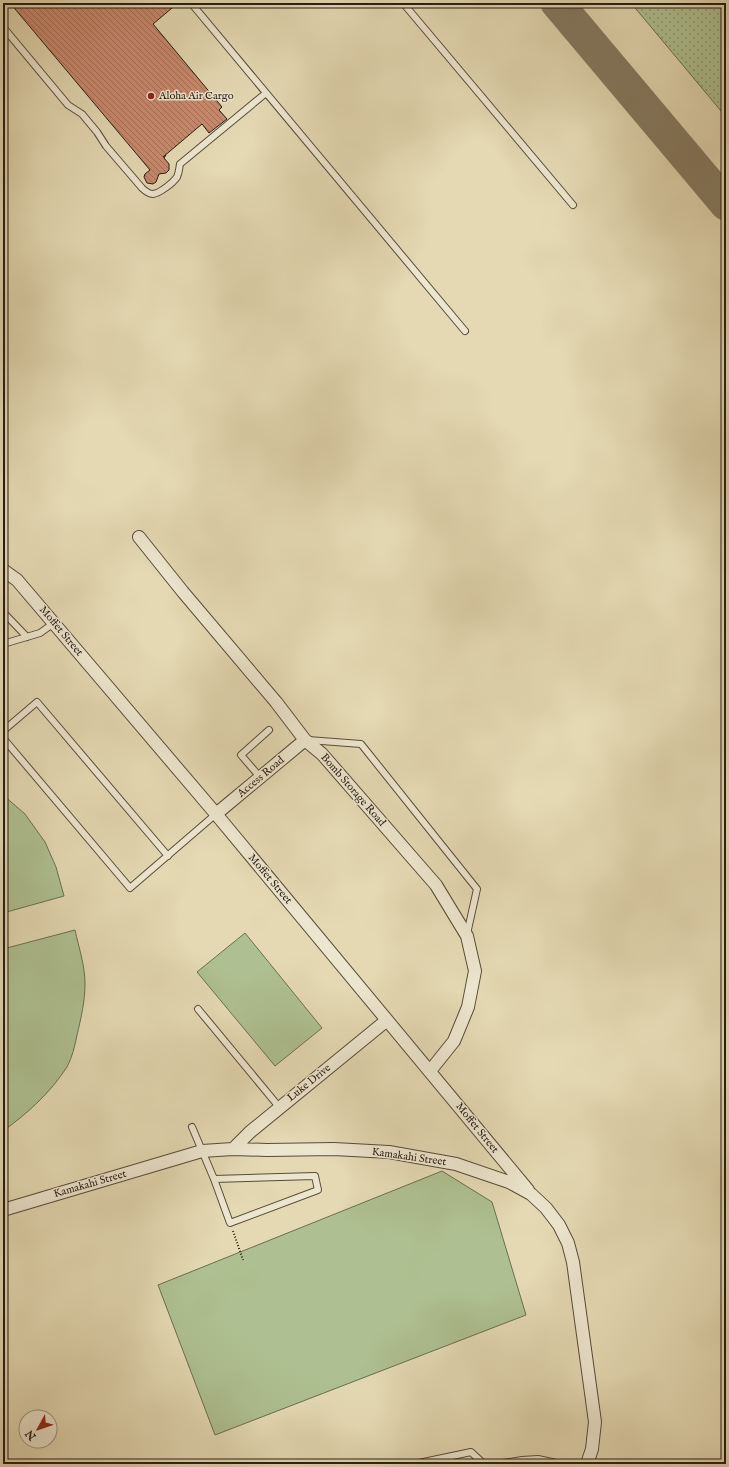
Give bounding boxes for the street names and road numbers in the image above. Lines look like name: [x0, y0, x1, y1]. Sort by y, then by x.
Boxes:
street label: Moffet Street: [36, 603, 86, 659]
street label: Bomb Storage Road: [317, 751, 389, 830]
street label: Access Road: [234, 753, 287, 801]
street label: Moffet Street: [245, 851, 295, 907]
street label: Luke Drive: [284, 1061, 334, 1105]
street label: Moffet Street: [452, 1100, 502, 1156]
street label: Kamakahi Street: [371, 1145, 447, 1169]
street label: Kamakahi Street: [52, 1167, 128, 1201]

